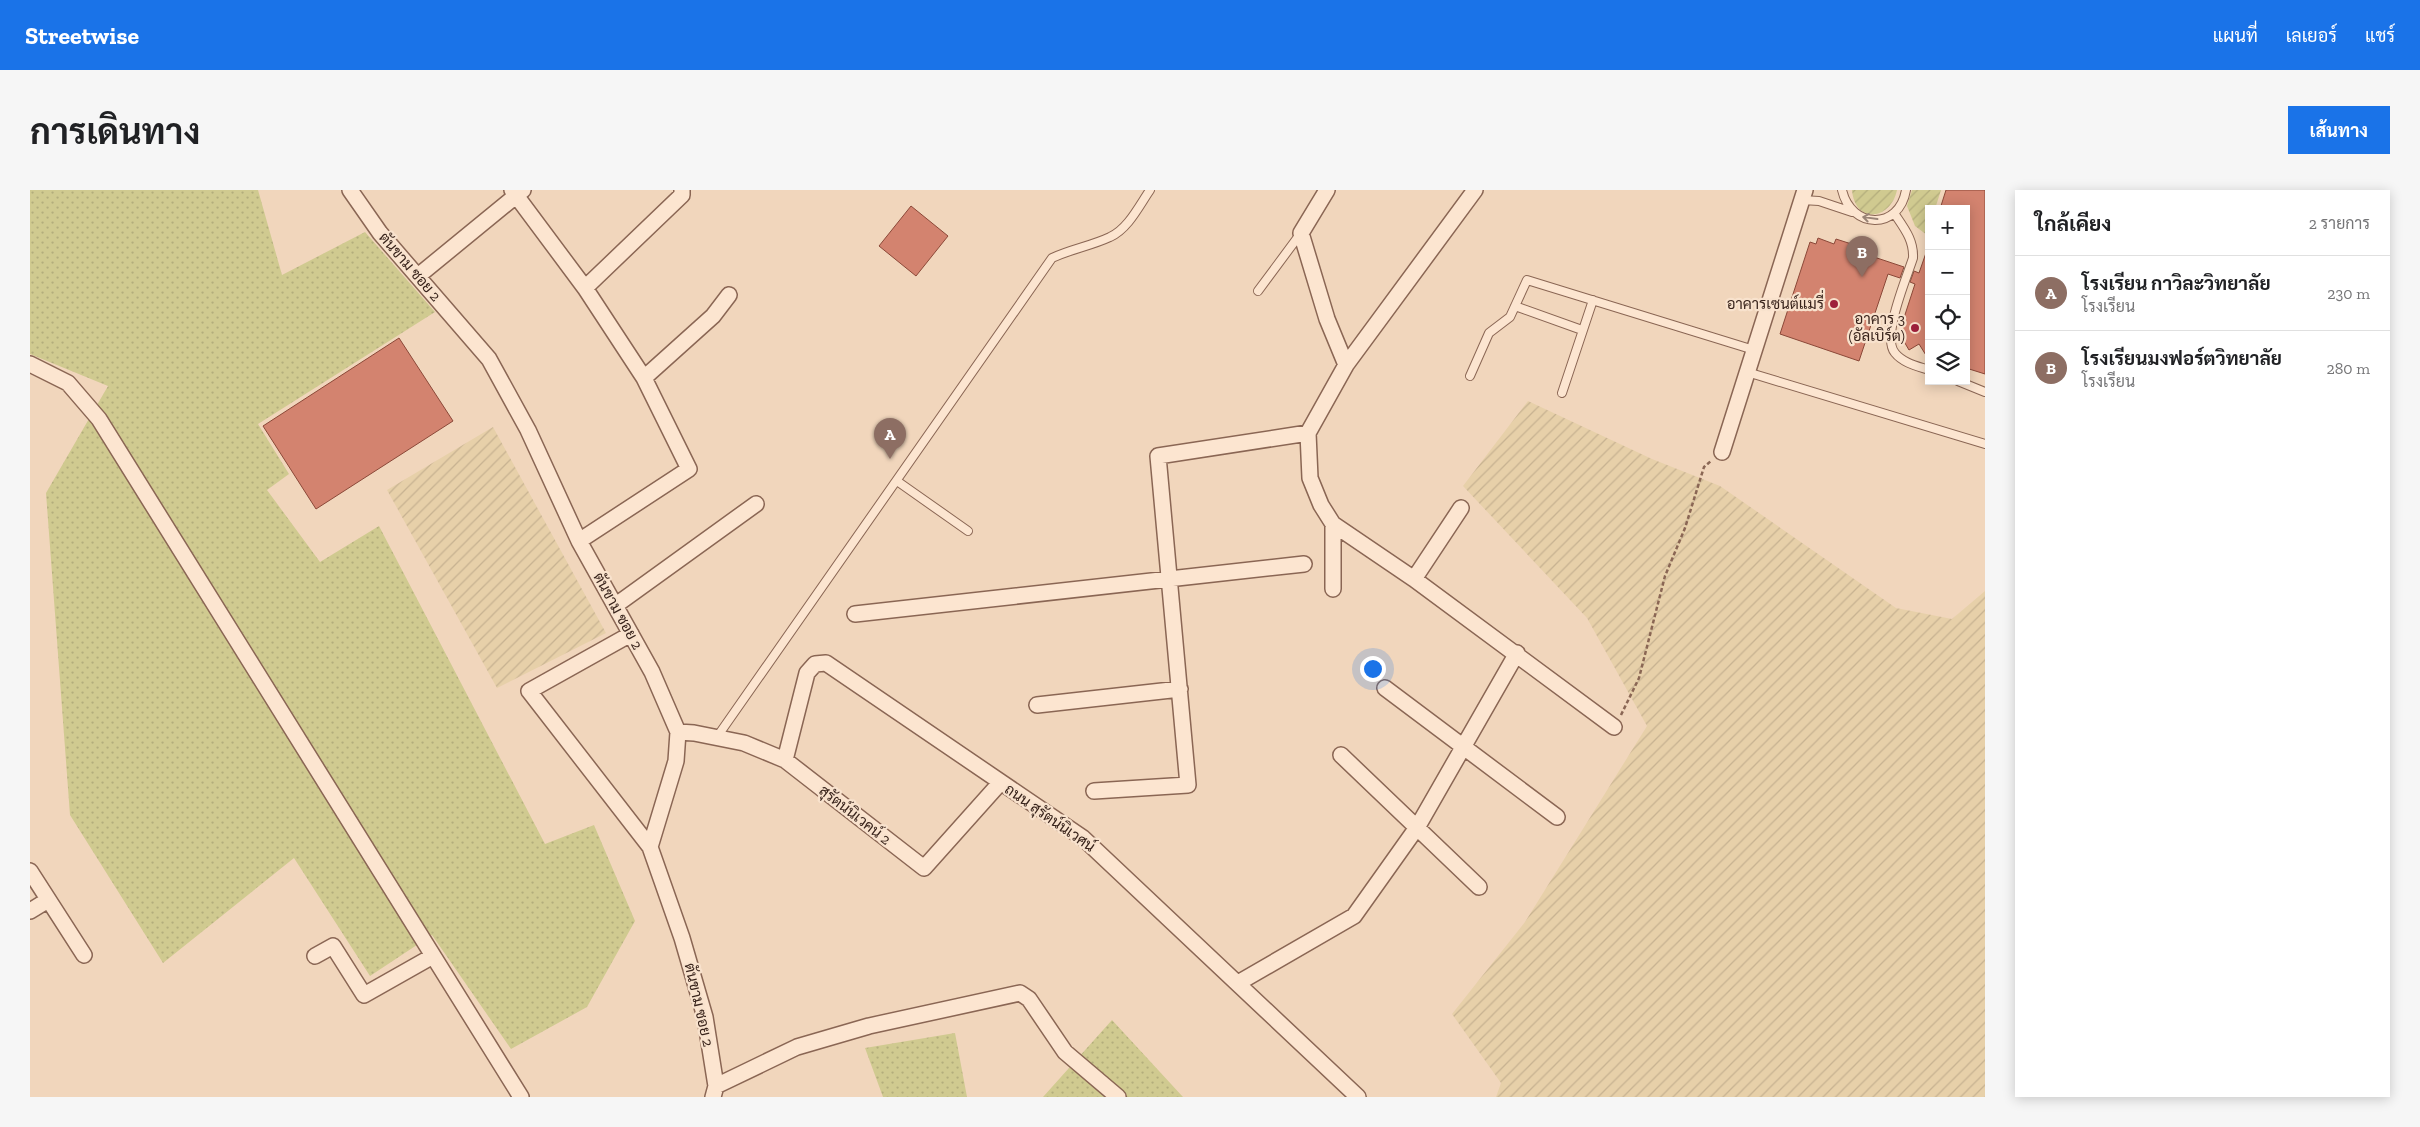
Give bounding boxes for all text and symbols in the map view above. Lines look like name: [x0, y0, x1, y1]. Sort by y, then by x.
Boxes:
text: Streetwise: [25, 21, 139, 50]
text: แผนที่: [2213, 25, 2258, 47]
text: เลเยอร์: [2286, 25, 2337, 47]
text: แชร์: [2365, 25, 2395, 47]
button: เส้นทาง: [2288, 106, 2390, 154]
text: การเดินทาง: [30, 111, 200, 153]
map controls: [1925, 205, 1970, 385]
button: +: [1925, 205, 1970, 250]
text: ใกล้เคียง: [2035, 211, 2111, 236]
one-way arrow: [1862, 213, 1878, 223]
text: 2 รายการ: [2309, 214, 2370, 233]
street label: ตันขาม ซอย 2: [375, 229, 445, 305]
pin: B: [1846, 236, 1878, 277]
button: −: [1925, 250, 1970, 295]
text: โรงเรียน กาวิละวิทยาลัย: [2082, 272, 2271, 295]
text: A: [2046, 284, 2057, 303]
text: 230 m: [2327, 284, 2370, 303]
place label: อาคารเซนต์แมรี่: [1727, 289, 1824, 313]
button: locate: [1925, 295, 1970, 340]
text: โรงเรียน: [2082, 297, 2135, 316]
marker: อาคารเซนต์แมรี่: [1828, 298, 1840, 310]
place label: อาคาร 3 (อัลเบิร์ต): [1849, 310, 1905, 345]
marker: อาคาร 3 (อัลเบิร์ต): [1909, 322, 1921, 334]
button: layers: [1925, 340, 1970, 385]
text: โรงเรียนมงฟอร์ตวิทยาลัย: [2082, 347, 2282, 370]
text: B: [2046, 359, 2056, 378]
text: 280 m: [2326, 359, 2370, 378]
text: โรงเรียน: [2082, 372, 2135, 391]
pin: A: [874, 418, 906, 459]
street label: ตันขาม ซอย 2: [589, 569, 647, 653]
your location: [1360, 656, 1386, 682]
street label: ถนน สุรัตน์นิเวศน์: [1000, 779, 1099, 858]
street label: สุรัตน์นิเวคน์ 2: [814, 781, 895, 850]
street label: ตันขาม ซอย 2: [681, 961, 717, 1049]

